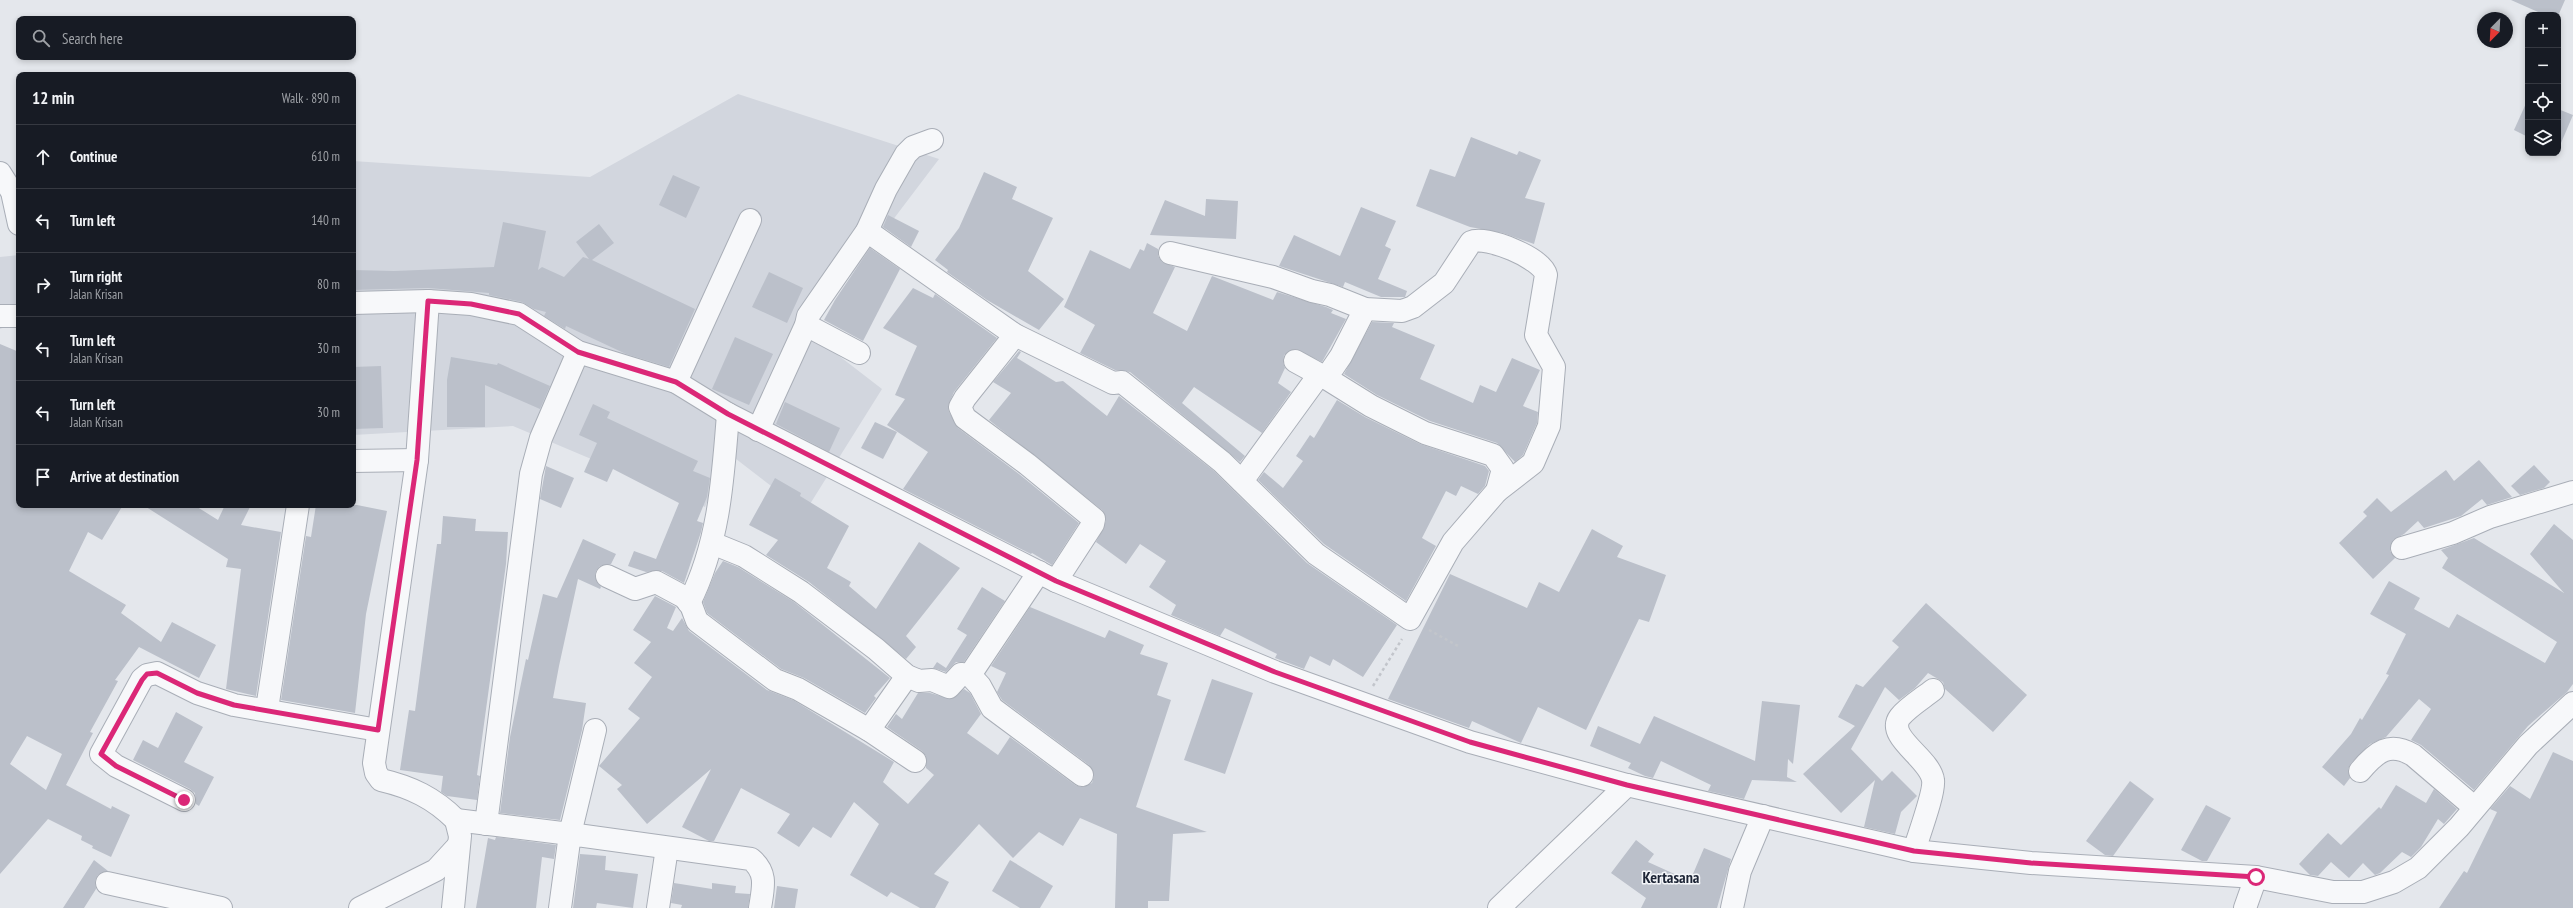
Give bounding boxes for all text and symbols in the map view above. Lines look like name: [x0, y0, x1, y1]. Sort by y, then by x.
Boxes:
north arrow: [2477, 12, 2513, 48]
map controls: [2525, 12, 2561, 156]
button: +: [2525, 12, 2561, 48]
search box: [16, 16, 356, 60]
icon: search: [30, 27, 52, 49]
text: Search here: [62, 29, 123, 48]
button: −: [2525, 48, 2561, 84]
button: locate: [2525, 84, 2561, 120]
text: 12 min: [32, 87, 74, 109]
text: Walk · 890 m: [282, 90, 340, 107]
button: layers: [2525, 120, 2561, 156]
icon: ahead: [32, 146, 54, 168]
text: Continue: [70, 147, 117, 166]
text: 610 m: [311, 148, 340, 165]
icon: left: [32, 210, 54, 232]
text: Turn left: [70, 211, 115, 230]
text: 140 m: [311, 212, 340, 229]
text: Turn right: [70, 267, 122, 286]
icon: right: [32, 274, 54, 296]
text: 80 m: [317, 276, 340, 293]
text: Jalan Krisan: [70, 286, 123, 303]
text: Turn left: [70, 331, 115, 350]
icon: left: [32, 338, 54, 360]
text: 30 m: [317, 340, 340, 357]
text: Jalan Krisan: [70, 350, 123, 367]
text: Turn left: [70, 395, 115, 414]
icon: left: [32, 402, 54, 424]
text: 30 m: [317, 404, 340, 421]
text: Jalan Krisan: [70, 414, 123, 431]
icon: arrive: [32, 466, 54, 488]
text: Arrive at destination: [70, 467, 179, 486]
route end: [175, 791, 193, 809]
district label: Kertasana: [1643, 867, 1700, 887]
route start: [2247, 868, 2265, 886]

